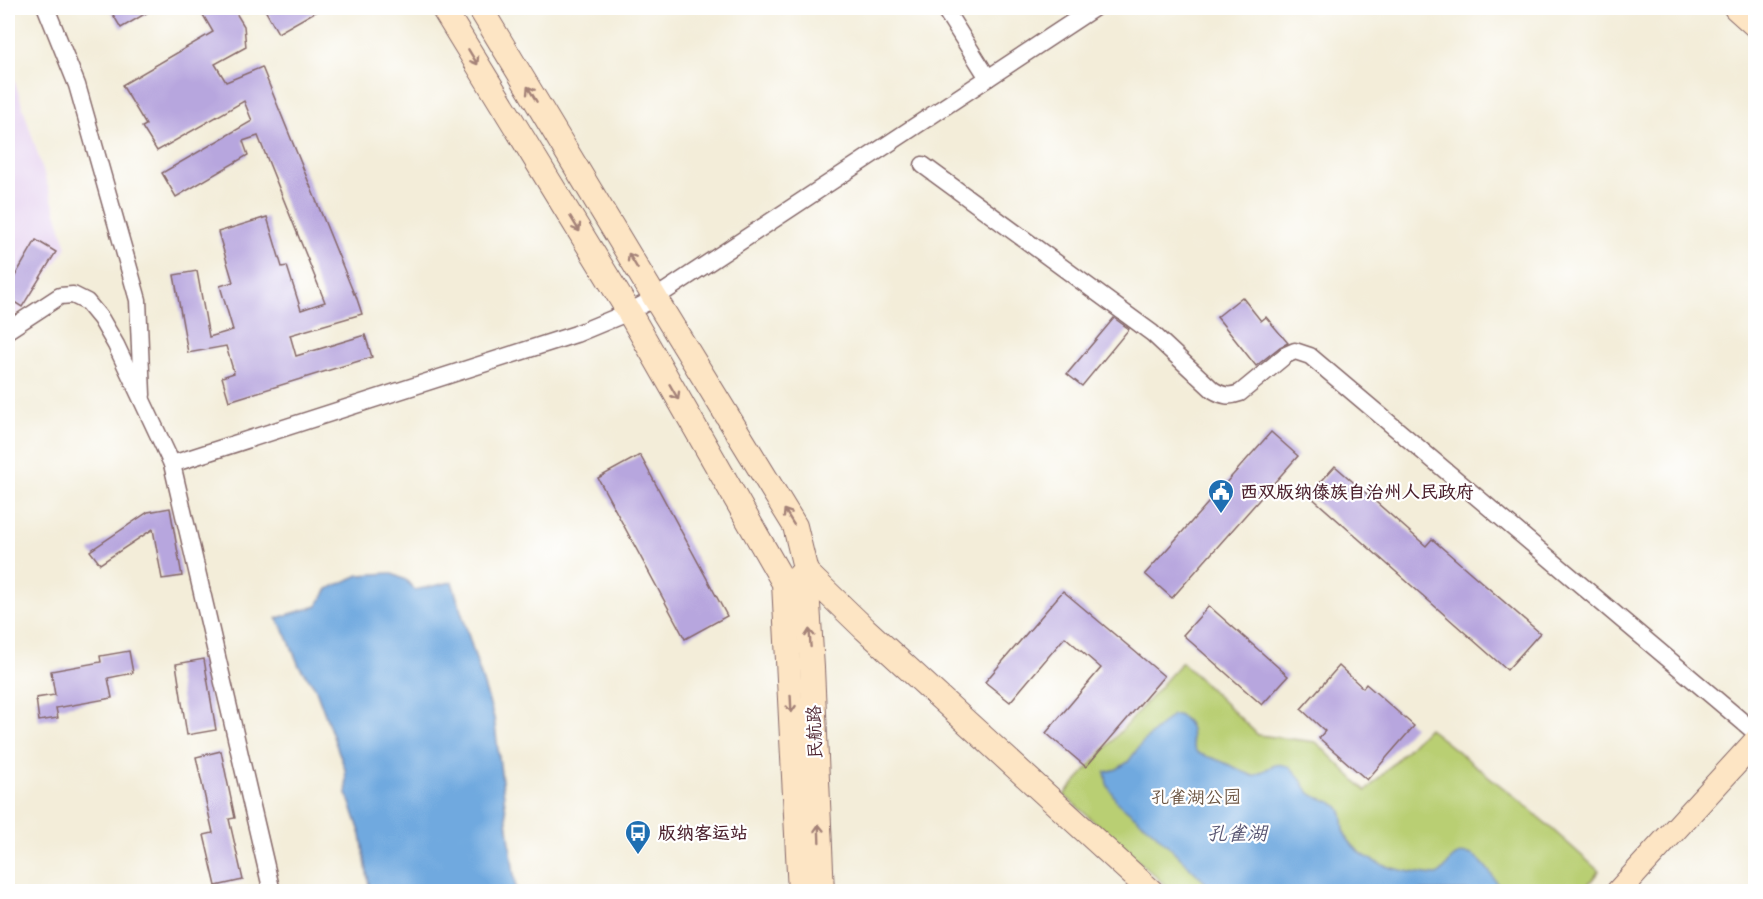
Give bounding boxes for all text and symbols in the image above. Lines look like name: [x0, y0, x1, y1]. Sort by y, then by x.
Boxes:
one-way arrow: [468, 48, 480, 65]
one-way arrow: [526, 86, 538, 103]
one-way arrow: [569, 215, 581, 232]
one-way arrow: [626, 253, 638, 270]
one-way arrow: [669, 382, 680, 400]
public building icon: 西双版纳傣族自治州人民政府: [1206, 477, 1236, 515]
place label: 西双版纳傣族自治州人民政府: [1240, 481, 1474, 504]
one-way arrow: [783, 509, 795, 526]
one-way arrow: [805, 629, 816, 649]
one-way arrow: [786, 694, 797, 714]
street label: 民航路: [803, 705, 827, 759]
park label: 孔雀湖公园: [1151, 786, 1241, 809]
bus stop icon: 版纳客运站: [623, 818, 653, 856]
water label: 孔雀湖: [1207, 821, 1269, 846]
place label: 版纳客运站: [658, 822, 748, 845]
one-way arrow: [814, 824, 825, 844]

